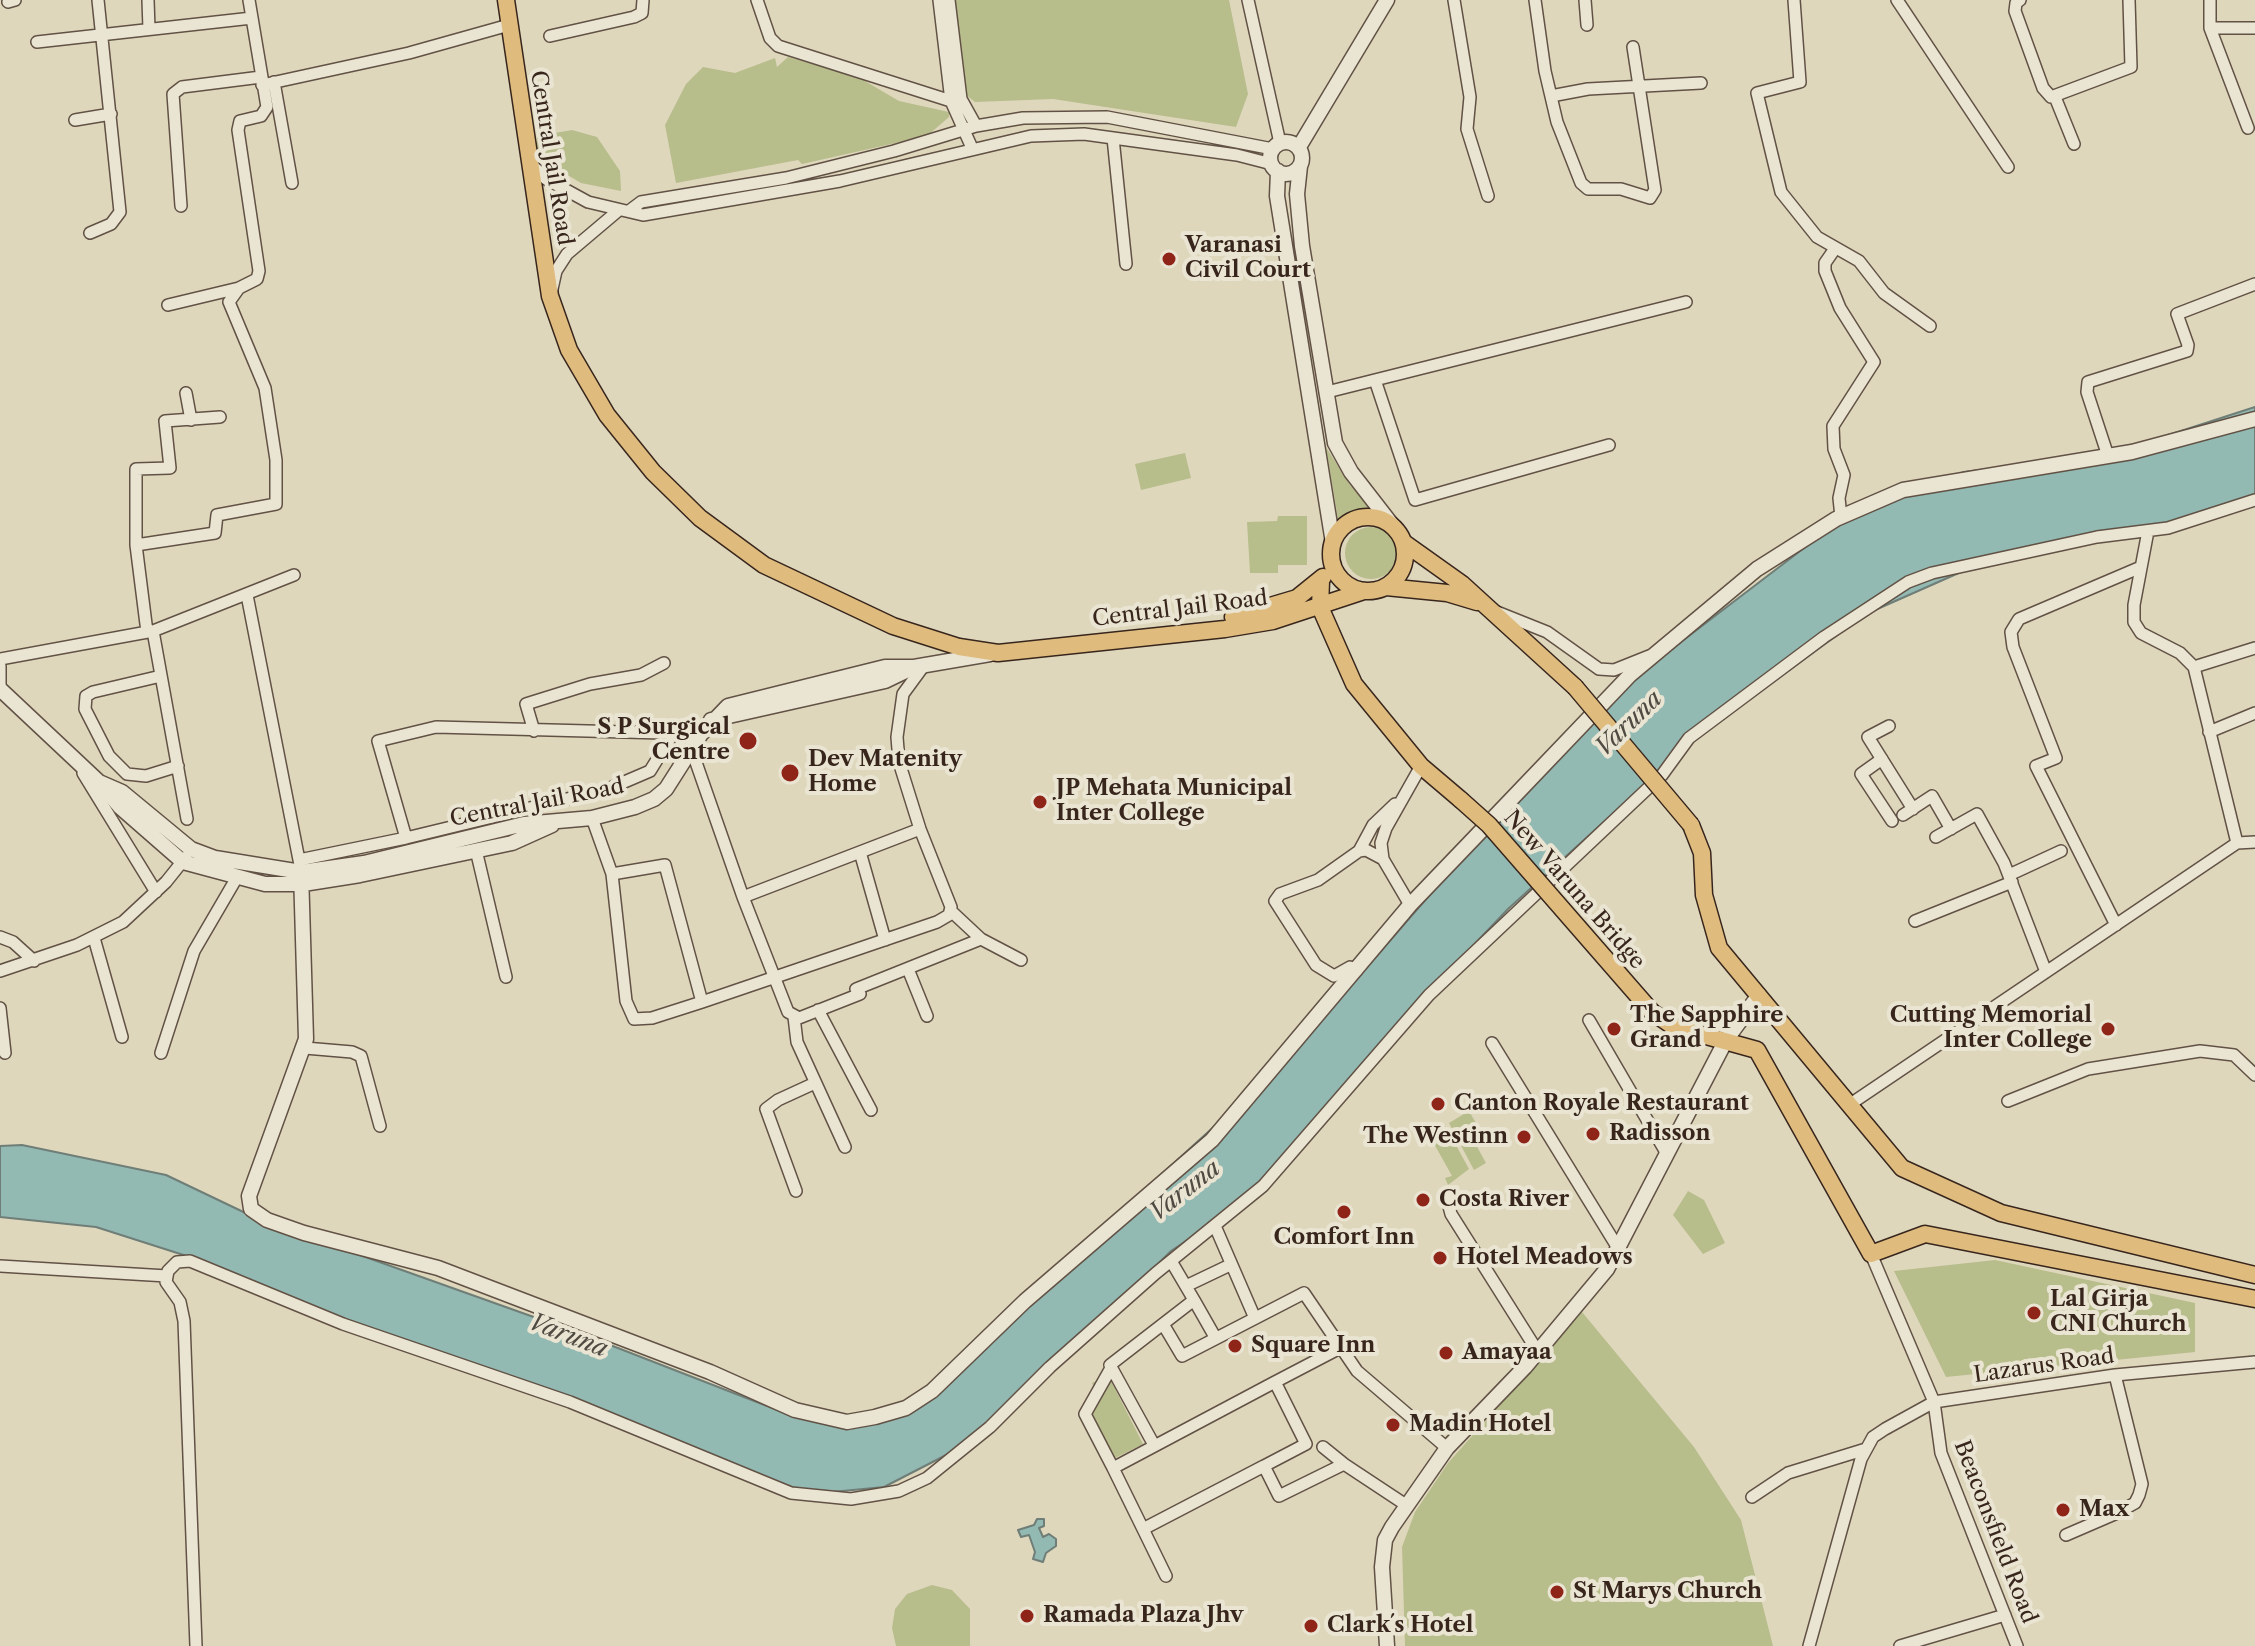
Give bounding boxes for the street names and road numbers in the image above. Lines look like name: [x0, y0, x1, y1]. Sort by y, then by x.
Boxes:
street label: Central Jail Road: [524, 69, 578, 247]
street label: Central Jail Road: [1091, 585, 1269, 633]
street label: Central Jail Road: [448, 773, 626, 833]
street label: New Varuna Bridge: [1498, 805, 1650, 975]
street label: Lazarus Road: [1972, 1343, 2116, 1389]
street label: Beaconsfield Road: [1948, 1437, 2042, 1627]

